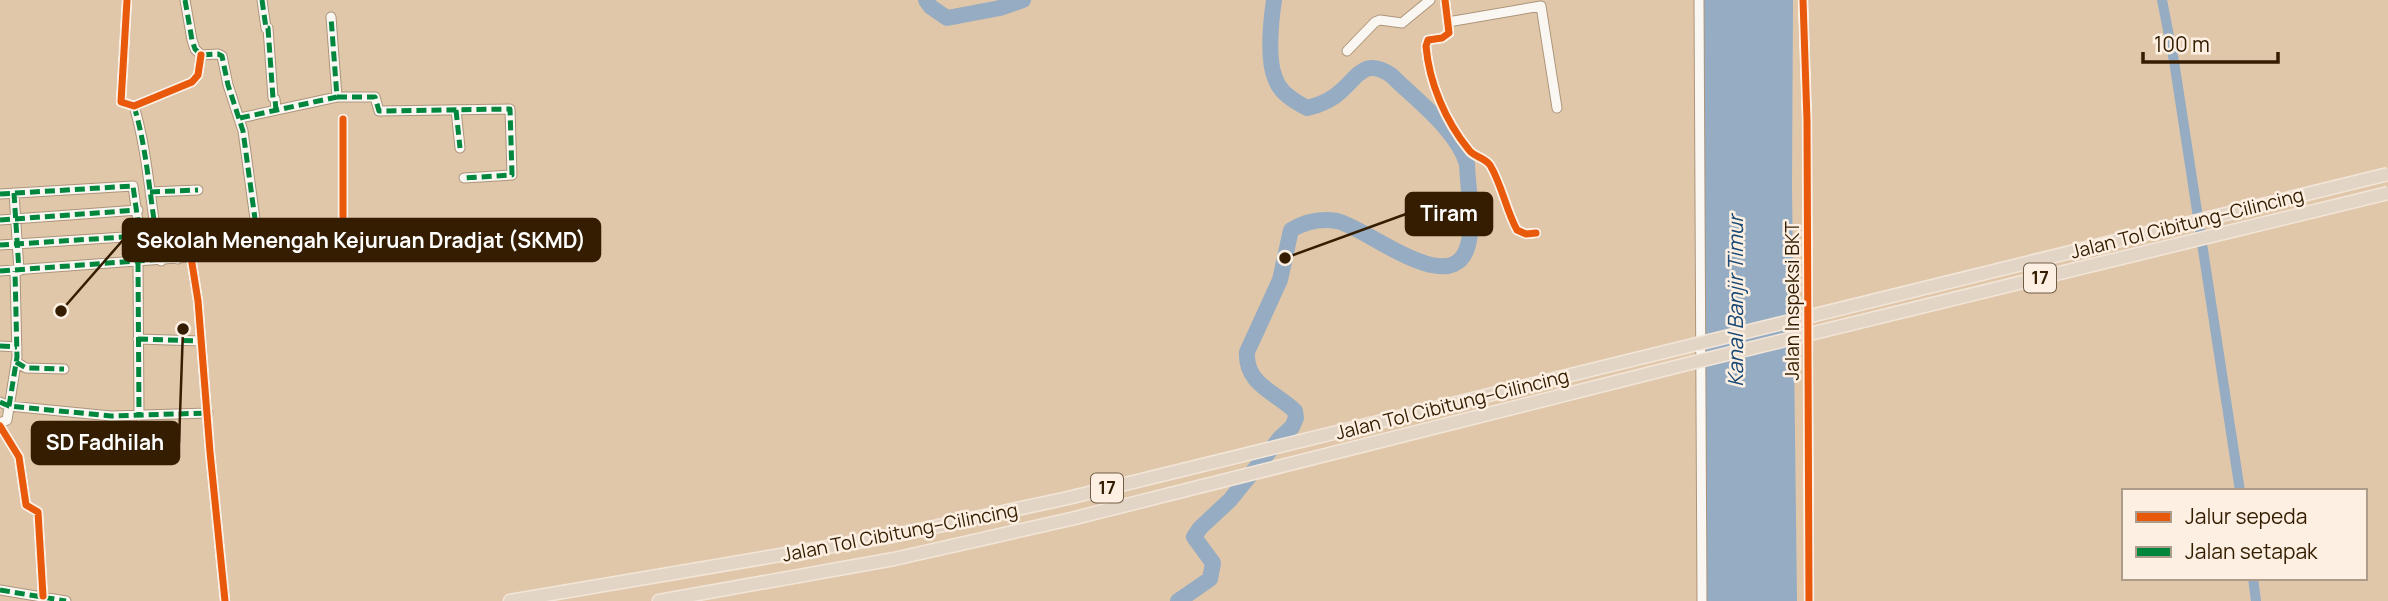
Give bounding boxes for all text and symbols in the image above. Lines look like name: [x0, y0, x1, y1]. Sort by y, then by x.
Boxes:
scale bar: [2143, 21, 2278, 65]
text: 100 m: [2154, 30, 2210, 58]
street label: Jalan Tol Cibitung–Cilincing: [2068, 181, 2306, 265]
callout: Tiram: [1406, 193, 1492, 235]
text: Tiram: [1420, 199, 1478, 227]
water label: Kanal Banjir Timur: [1721, 213, 1749, 387]
callout: Sekolah Menengah Kejuruan Dradjat (SKMD): [123, 219, 600, 261]
street label: Jalan Inspeksi BKT: [1779, 221, 1805, 381]
text: Sekolah Menengah Kejuruan Dradjat (SKMD): [136, 226, 586, 254]
road number: 17: [2024, 264, 2056, 292]
street label: Jalan Tol Cibitung–Cilincing: [1333, 362, 1571, 446]
callout: SD Fadhilah: [32, 422, 179, 464]
text: SD Fadhilah: [46, 428, 164, 456]
road number: 17: [1091, 474, 1123, 502]
legend: [2122, 489, 2367, 580]
street label: Jalan Tol Cibitung–Cilincing: [780, 496, 1020, 568]
text: Jalur sepeda: [2185, 502, 2307, 530]
text: Jalan setapak: [2185, 537, 2318, 565]

